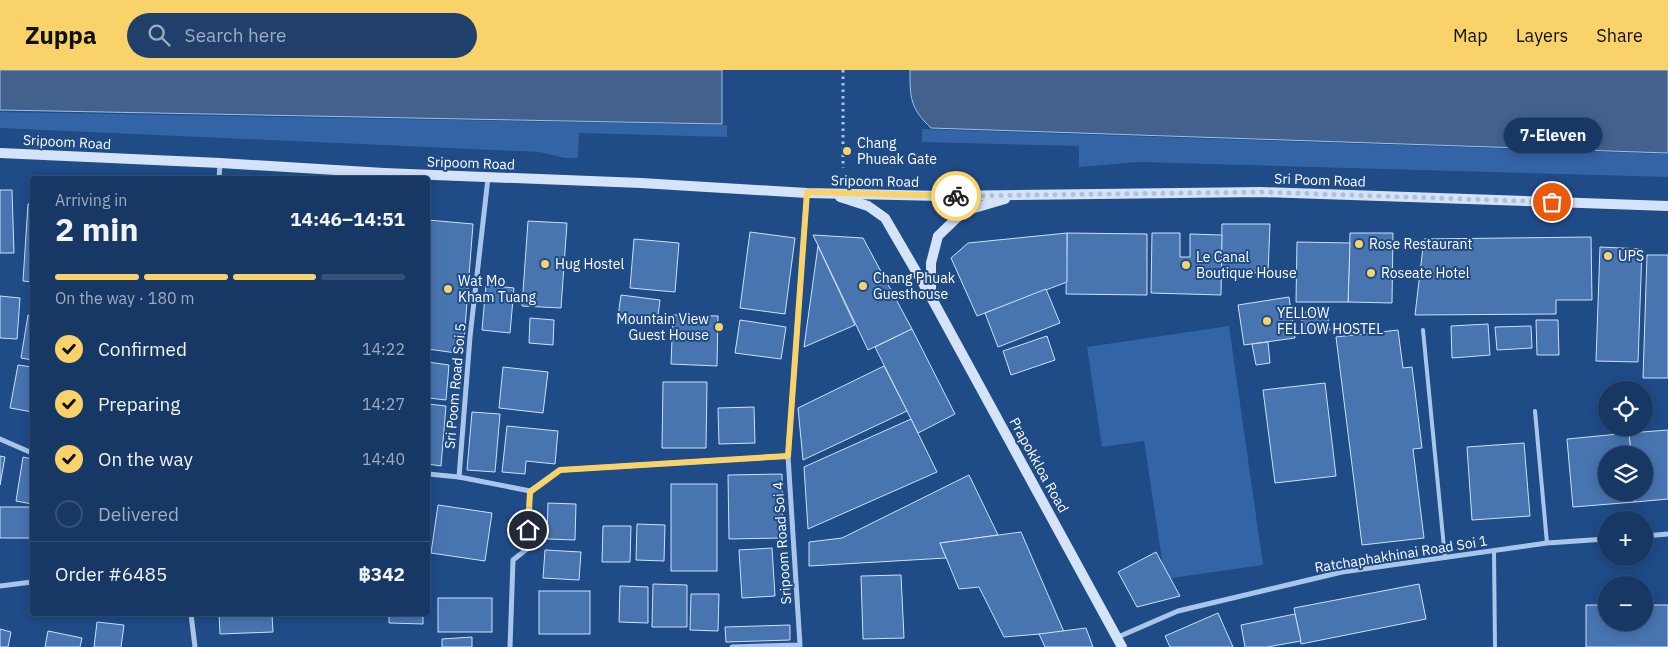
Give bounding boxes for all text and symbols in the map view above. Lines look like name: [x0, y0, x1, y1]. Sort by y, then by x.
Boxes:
search box: [127, 13, 477, 58]
text: Zuppa: [25, 19, 97, 51]
icon: search: [145, 21, 173, 49]
text: Search here: [185, 23, 286, 47]
text: Map: [1453, 24, 1488, 47]
text: Layers: [1516, 24, 1568, 47]
text: Share: [1596, 24, 1643, 47]
callout: 7-Eleven: [1503, 117, 1601, 152]
text: 7-Eleven: [1520, 125, 1586, 145]
street label: Sripoom Road: [22, 131, 112, 153]
place label: Chang Phueak Gate: [857, 134, 937, 168]
marker: Chang Phueak Gate: [841, 145, 853, 157]
street label: Sripoom Road: [427, 152, 515, 174]
street label: Sri Poom Road: [1274, 169, 1366, 191]
street label: Sripoom Road: [831, 171, 919, 191]
courier: [931, 171, 981, 221]
pin: [1531, 181, 1573, 223]
icon: bike: [942, 182, 970, 210]
icon: bag: [1538, 188, 1566, 216]
text: Arriving in: [55, 190, 127, 210]
text: 14:46–14:51: [290, 207, 405, 231]
text: 2 min: [55, 208, 139, 250]
place label: Rose Restaurant: [1369, 235, 1472, 253]
marker: Rose Restaurant: [1353, 238, 1365, 250]
place label: UPS: [1618, 247, 1644, 265]
place label: Le Canal Boutique House: [1196, 248, 1297, 282]
marker: UPS: [1602, 250, 1614, 262]
place label: Hug Hostel: [555, 255, 625, 273]
marker: Hug Hostel: [539, 258, 551, 270]
marker: Le Canal Boutique House: [1180, 259, 1192, 271]
place label: Roseate Hotel: [1381, 264, 1470, 282]
marker: Roseate Hotel: [1365, 267, 1377, 279]
place label: Chang Phuak Guesthouse: [873, 269, 956, 303]
place label: Wat Mo Kham Tuang: [458, 272, 537, 306]
marker: Chang Phuak Guesthouse: [857, 280, 869, 292]
marker: Wat Mo Kham Tuang: [442, 283, 454, 295]
text: On the way · 180 m: [55, 288, 194, 308]
place label: YELLOW FELLOW HOSTEL: [1277, 304, 1383, 338]
place label: Mountain View Guest House: [616, 310, 709, 344]
marker: YELLOW FELLOW HOSTEL: [1261, 315, 1273, 327]
marker: Mountain View Guest House: [713, 321, 725, 333]
street label: Sri Poom Road Soi 5: [441, 322, 469, 450]
icon: check: [55, 335, 83, 363]
text: Confirmed: [98, 337, 187, 361]
text: 14:22: [362, 339, 405, 359]
map controls: [1598, 381, 1653, 631]
button: locate: [1598, 381, 1653, 436]
icon: check: [55, 390, 83, 418]
text: Preparing: [98, 392, 180, 416]
text: 14:27: [362, 394, 405, 414]
street label: Prapokkloa Road: [1005, 414, 1073, 516]
icon: check: [55, 445, 83, 473]
button: layers: [1598, 446, 1653, 501]
text: On the way: [98, 447, 193, 471]
text: 14:40: [362, 449, 405, 469]
street label: Sripoom Road Soi 4: [769, 481, 795, 605]
text: Delivered: [98, 502, 179, 526]
pin: [507, 509, 549, 551]
button: +: [1598, 511, 1653, 566]
icon: home: [514, 516, 542, 544]
street label: Ratchaphakhinai Road Soi 1: [1313, 531, 1489, 577]
text: Order #6485: [55, 562, 167, 586]
text: ฿342: [358, 562, 405, 586]
button: −: [1598, 576, 1653, 631]

